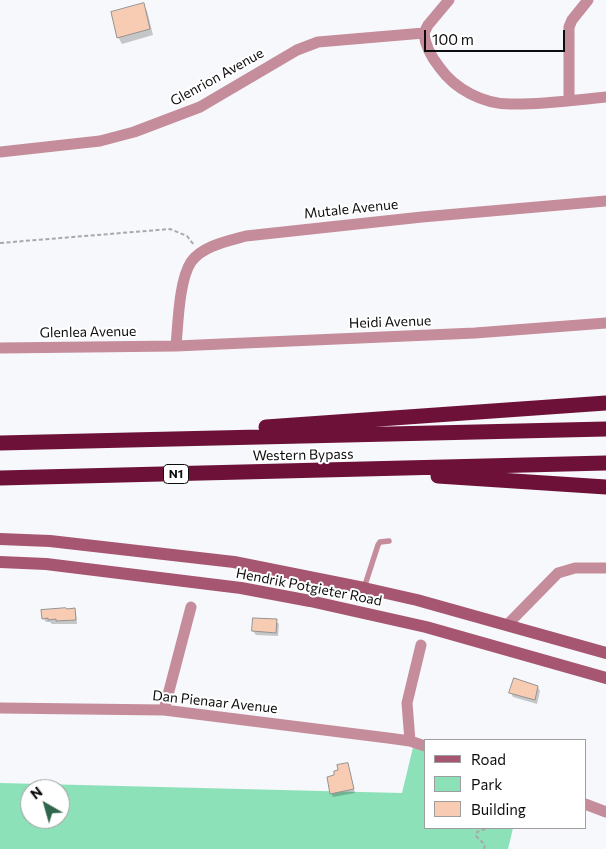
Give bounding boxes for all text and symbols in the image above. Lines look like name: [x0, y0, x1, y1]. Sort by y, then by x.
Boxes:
scale bar: [426, 20, 567, 52]
text: 100 m: [432, 30, 474, 48]
street label: Glenrion Avenue: [167, 44, 267, 110]
street label: Mutale Avenue: [303, 196, 399, 222]
street label: Heidi Avenue: [348, 312, 432, 332]
street label: Glenlea Avenue: [39, 323, 137, 341]
street label: Western Bypass: [252, 446, 354, 464]
road number: N1: [164, 464, 188, 484]
street label: Hendrik Potgieter Road: [235, 565, 383, 609]
street label: Dan Pienaar Avenue: [152, 687, 278, 717]
legend: [424, 739, 586, 829]
text: Road: [471, 750, 506, 768]
text: Park: [471, 775, 502, 793]
north arrow: [20, 779, 70, 829]
text: N: [27, 783, 45, 803]
text: Building: [471, 800, 526, 818]

